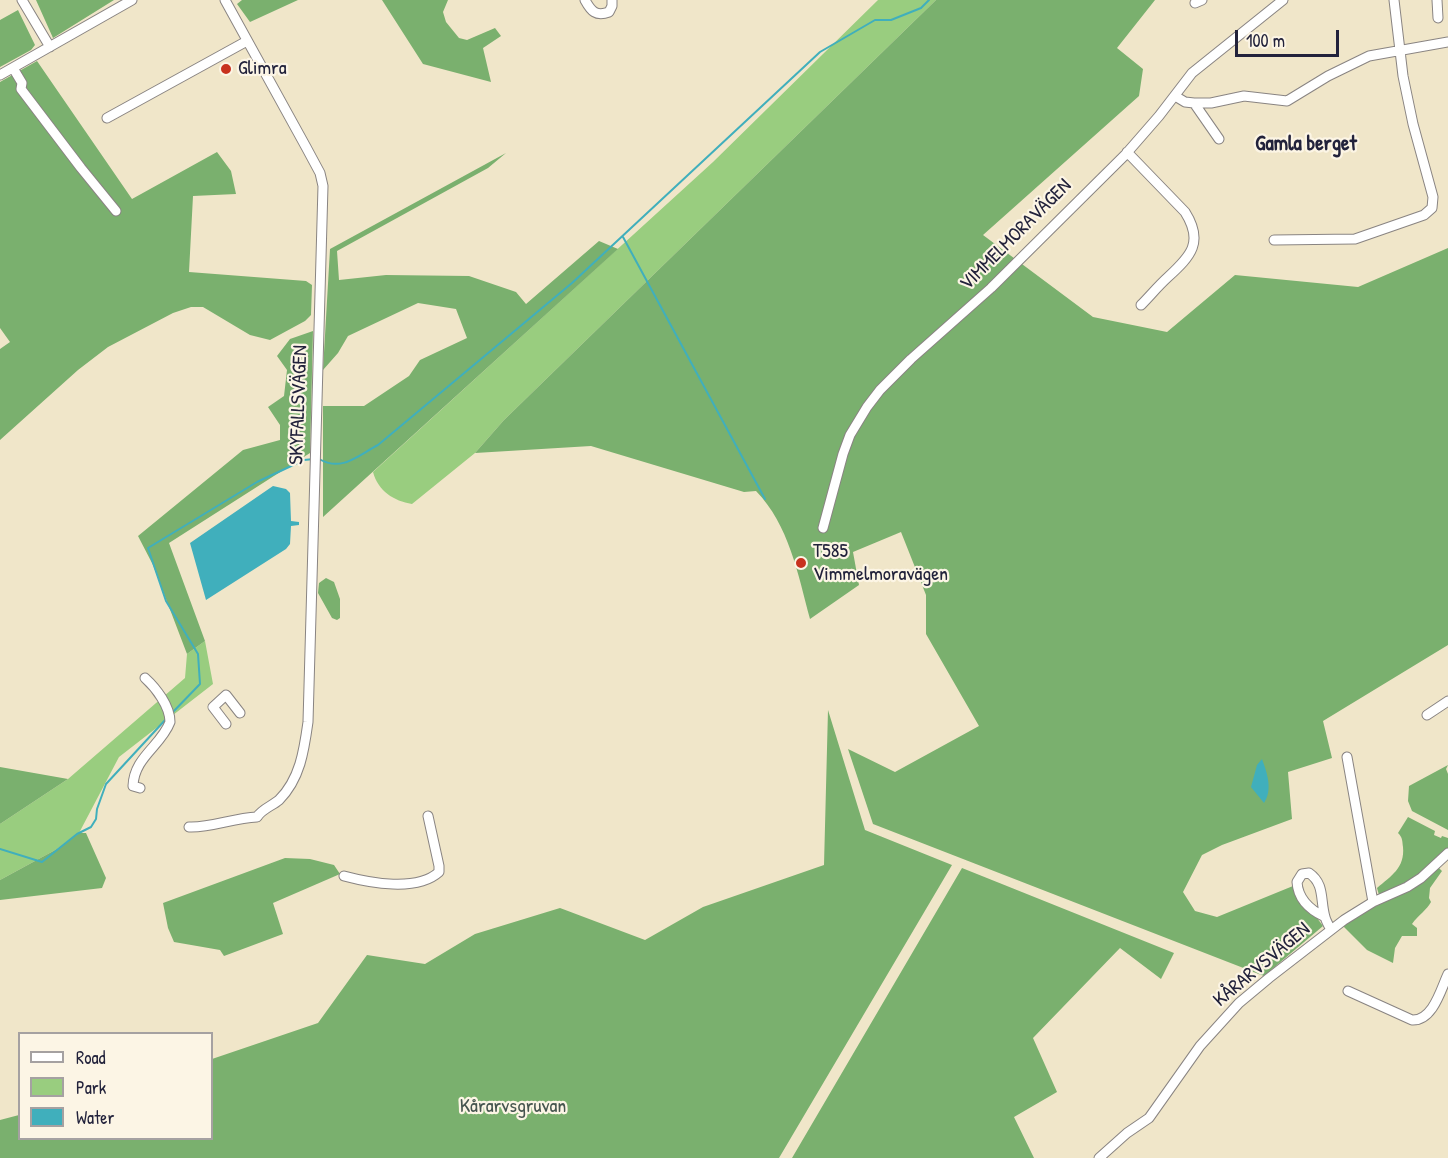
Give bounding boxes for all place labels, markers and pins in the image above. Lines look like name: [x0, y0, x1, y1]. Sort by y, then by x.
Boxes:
place label: Glimra: [238, 57, 287, 81]
marker: Glimra: [219, 62, 233, 76]
place label: T585 Vimmelmoravägen: [813, 540, 948, 587]
marker: T585 Vimmelmoravägen: [794, 556, 808, 570]

